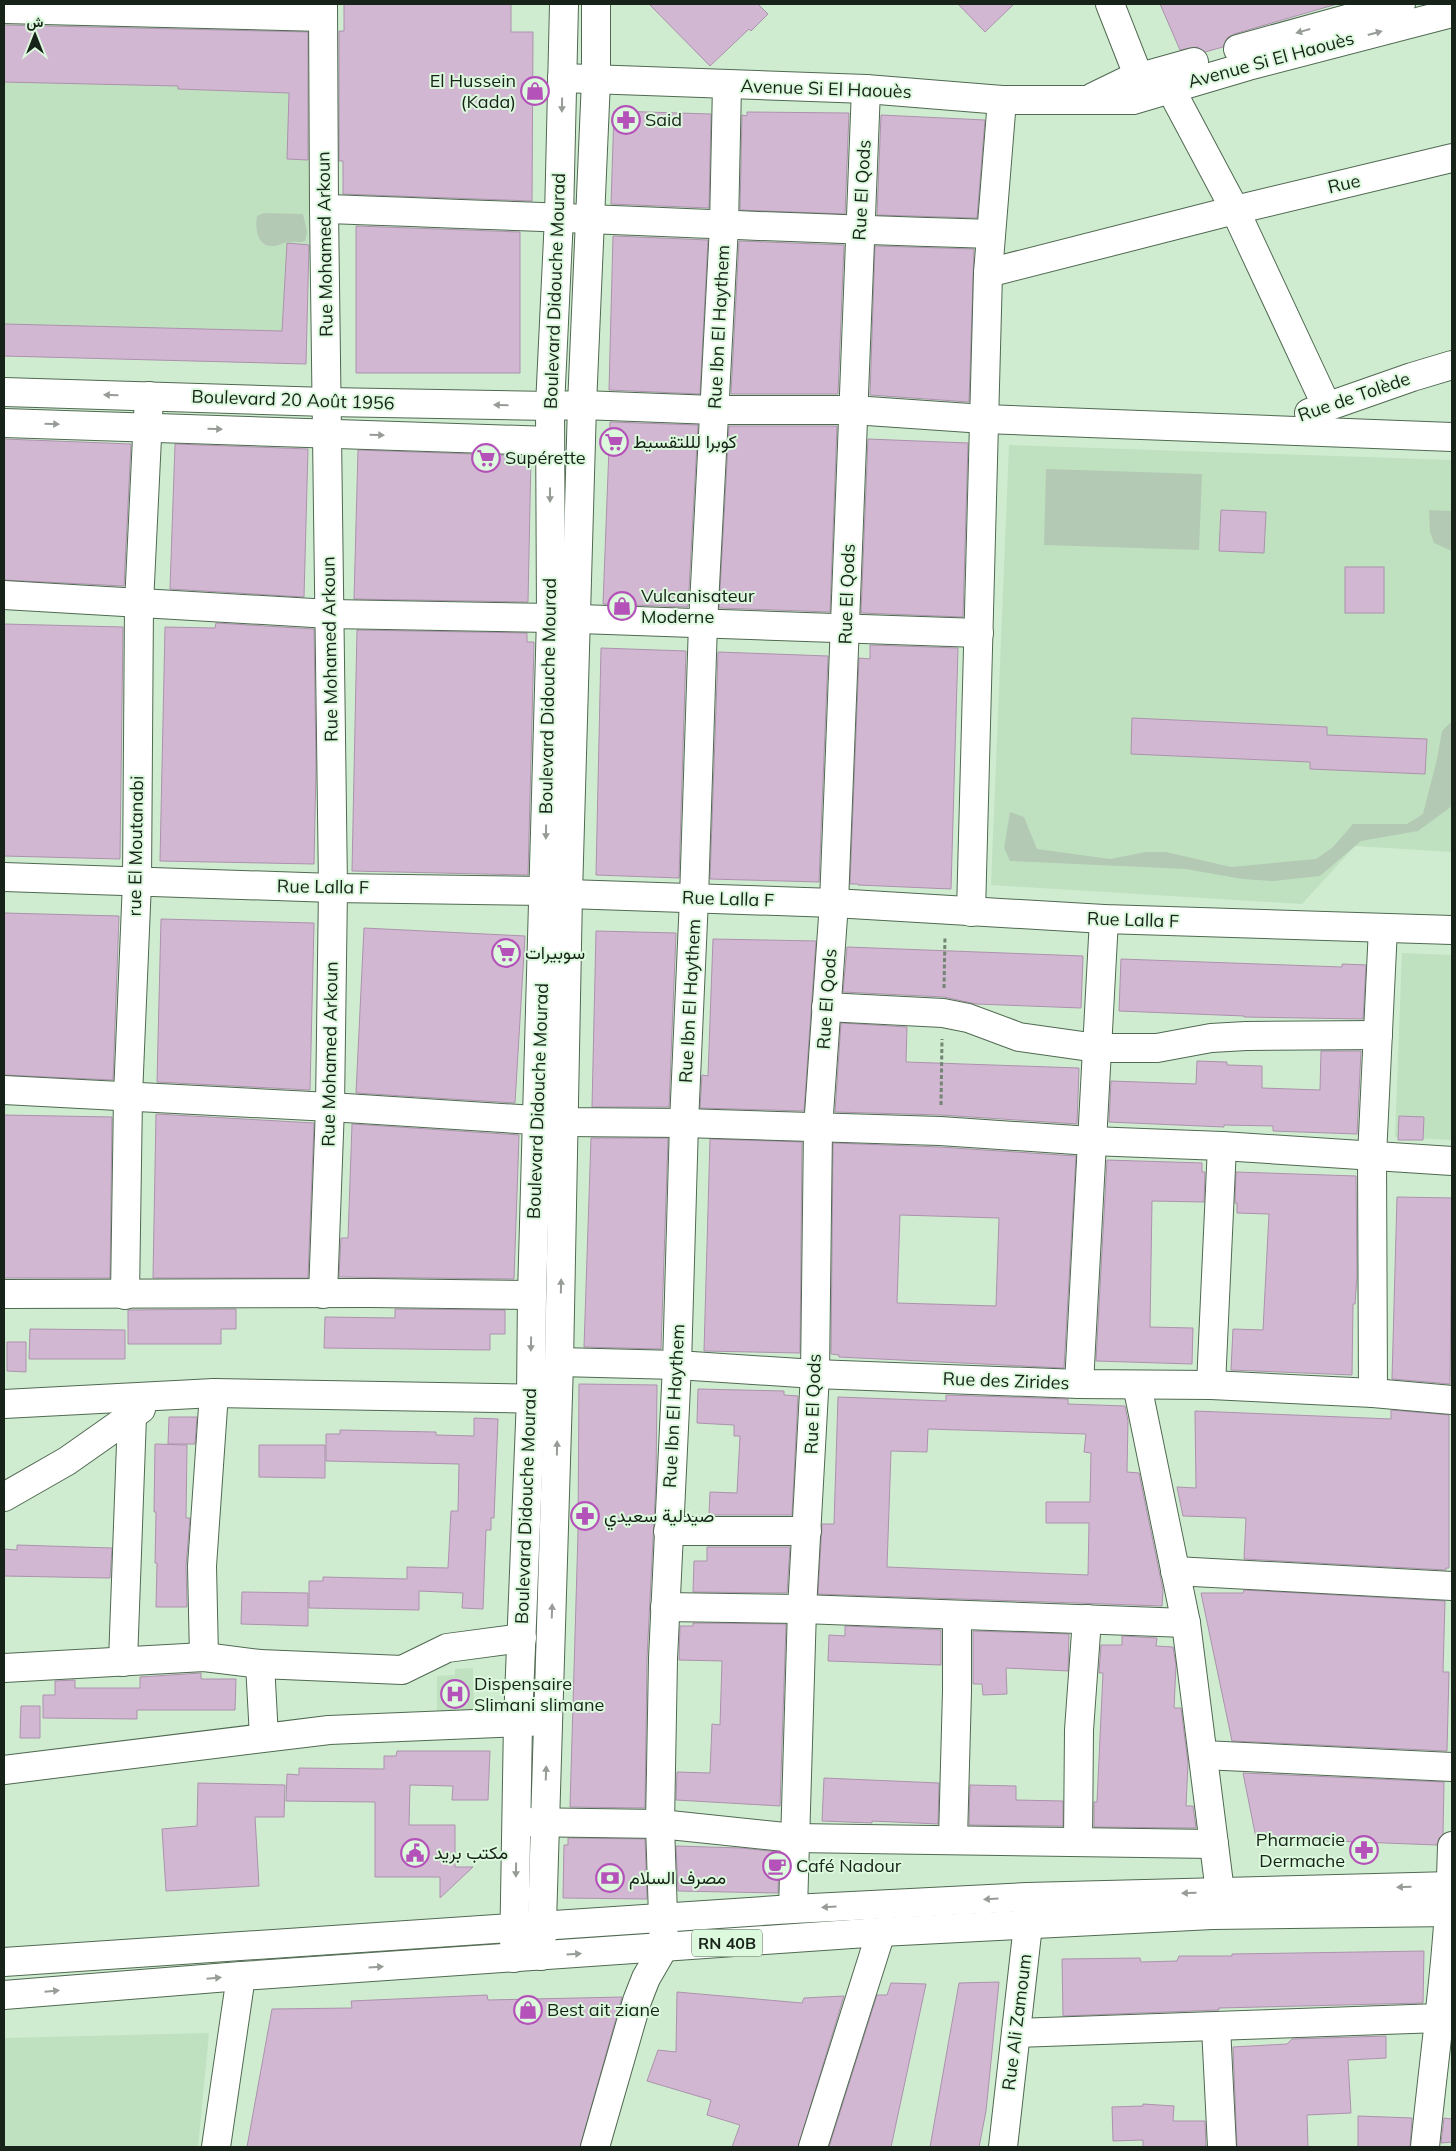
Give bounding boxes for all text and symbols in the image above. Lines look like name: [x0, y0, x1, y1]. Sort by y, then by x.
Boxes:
north arrow: [10, 10, 60, 60]
text: ش: [27, 13, 44, 31]
street label: Avenue Si El Haouès: [1185, 26, 1357, 93]
one-way arrow: [1296, 27, 1311, 35]
one-way arrow: [1367, 29, 1382, 37]
place label: El Hussein (Kada): [430, 69, 516, 113]
street label: Avenue Si El Haouès: [740, 74, 912, 103]
shop icon: El Hussein (Kada): [520, 76, 550, 106]
one-way arrow: [557, 97, 565, 113]
pharmacy icon: Said: [611, 105, 641, 135]
place label: Said: [645, 108, 682, 131]
street label: Rue El Qods: [847, 139, 876, 241]
street label: Rue Mohamed Arkoun: [311, 151, 338, 337]
street label: Rue: [1325, 169, 1362, 198]
street label: Boulevard Didouche Mourad: [539, 173, 570, 409]
street label: Rue Ibn El Haythem: [703, 244, 734, 410]
street label: Rue de Tolède: [1295, 367, 1413, 426]
street label: Boulevard 20 Août 1956: [191, 384, 395, 415]
one-way arrow: [103, 391, 119, 399]
one-way arrow: [493, 401, 509, 409]
one-way arrow: [45, 421, 61, 429]
one-way arrow: [207, 425, 223, 433]
supermarket icon: كوبرا لللتقسيط: [599, 427, 629, 457]
place label: كوبرا لللتقسيط: [633, 430, 737, 453]
one-way arrow: [370, 431, 386, 439]
supermarket icon: Supérette: [471, 443, 501, 473]
place label: Supérette: [505, 446, 585, 469]
one-way arrow: [546, 487, 554, 503]
street label: Rue El Qods: [833, 543, 860, 645]
street label: Rue Mohamed Arkoun: [316, 556, 343, 742]
street label: Boulevard Didouche Mourad: [534, 578, 561, 814]
place label: Vulcanisateur Moderne: [641, 584, 755, 628]
shop icon: Vulcanisateur Moderne: [607, 591, 637, 621]
street label: rue El Moutanabi: [123, 775, 148, 916]
one-way arrow: [541, 824, 549, 840]
street label: Rue Lalla F: [277, 874, 369, 899]
street label: Rue Lalla F: [682, 885, 774, 912]
street label: Rue Lalla F: [1087, 906, 1179, 933]
street label: Rue Ibn El Haythem: [674, 918, 705, 1084]
supermarket icon: سوبيرات: [491, 938, 521, 968]
place label: سوبيرات: [525, 941, 585, 964]
street label: Rue El Qods: [812, 948, 841, 1050]
street label: Rue Mohamed Arkoun: [316, 961, 343, 1147]
street label: Boulevard Didouche Mourad: [522, 983, 553, 1219]
one-way arrow: [557, 1277, 565, 1293]
street label: Rue Ibn El Haythem: [658, 1323, 689, 1489]
one-way arrow: [527, 1337, 535, 1353]
street label: Rue El Qods: [799, 1353, 826, 1455]
street label: Rue des Zirides: [942, 1367, 1070, 1394]
street label: Boulevard Didouche Mourad: [510, 1388, 541, 1624]
one-way arrow: [553, 1440, 561, 1456]
pharmacy icon: صيدلية سعيدي: [570, 1501, 600, 1531]
place label: صيدلية سعيدي: [604, 1504, 714, 1531]
one-way arrow: [548, 1602, 556, 1618]
place label: Dispensaire Slimani slimane: [474, 1672, 604, 1716]
hospital icon: Dispensaire Slimani slimane: [440, 1679, 470, 1709]
one-way arrow: [542, 1765, 550, 1781]
place label: Pharmacie Dermache: [1256, 1828, 1345, 1872]
pharmacy icon: Pharmacie Dermache: [1349, 1835, 1379, 1865]
public building icon: مكتب بريد: [400, 1838, 430, 1868]
place label: مكتب بريد: [434, 1841, 508, 1864]
cafe icon: Café Nadour: [762, 1851, 792, 1881]
place label: Café Nadour: [796, 1854, 902, 1877]
one-way arrow: [512, 1863, 520, 1879]
bank icon: مصرف السلام: [595, 1863, 625, 1893]
place label: مصرف السلام: [629, 1866, 726, 1890]
one-way arrow: [1395, 1883, 1411, 1891]
one-way arrow: [1180, 1889, 1196, 1897]
one-way arrow: [983, 1896, 999, 1904]
one-way arrow: [821, 1904, 837, 1912]
road number: RN 40B: [692, 1930, 762, 1956]
one-way arrow: [566, 1949, 582, 1957]
street label: Rue Ali Zamoum: [997, 1952, 1036, 2092]
one-way arrow: [369, 1963, 385, 1971]
one-way arrow: [207, 1974, 223, 1982]
one-way arrow: [45, 1986, 61, 1994]
shop icon: Best ait ziane: [513, 1995, 543, 2025]
place label: Best ait ziane: [547, 1998, 660, 2021]

